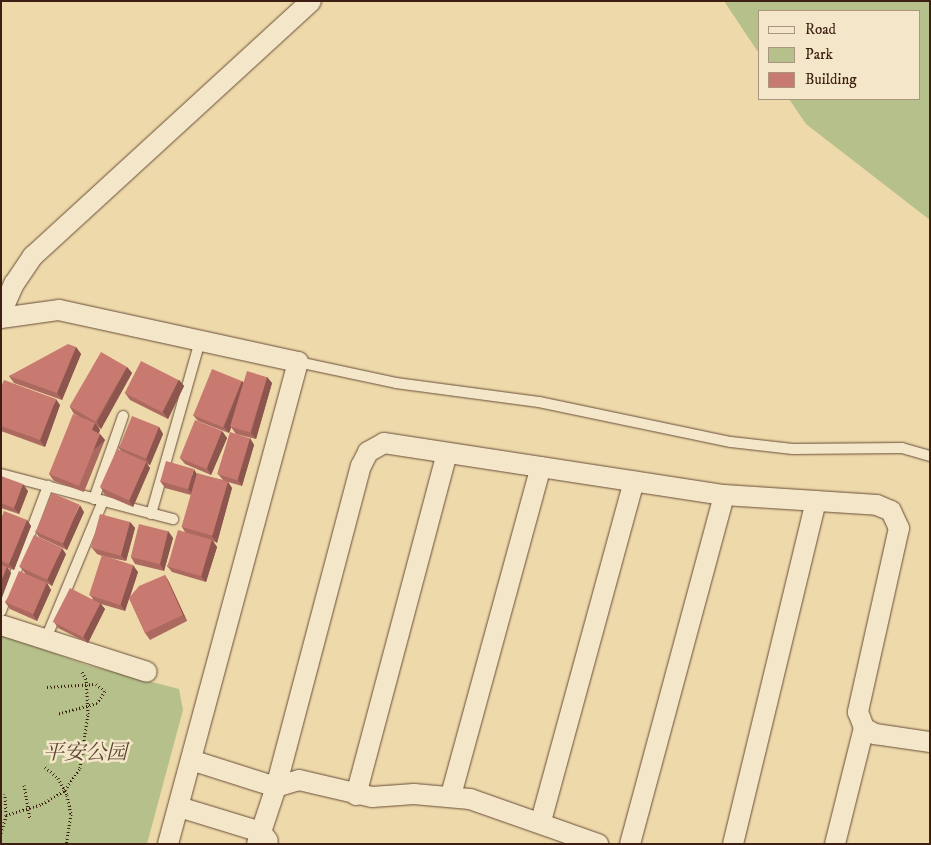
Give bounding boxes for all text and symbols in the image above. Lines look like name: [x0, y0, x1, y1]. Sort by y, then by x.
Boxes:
legend: [758, 10, 921, 100]
text: Road: [805, 20, 836, 39]
text: Park: [805, 45, 833, 64]
text: Building: [805, 70, 857, 89]
park label: 平安公园: [43, 740, 127, 766]

